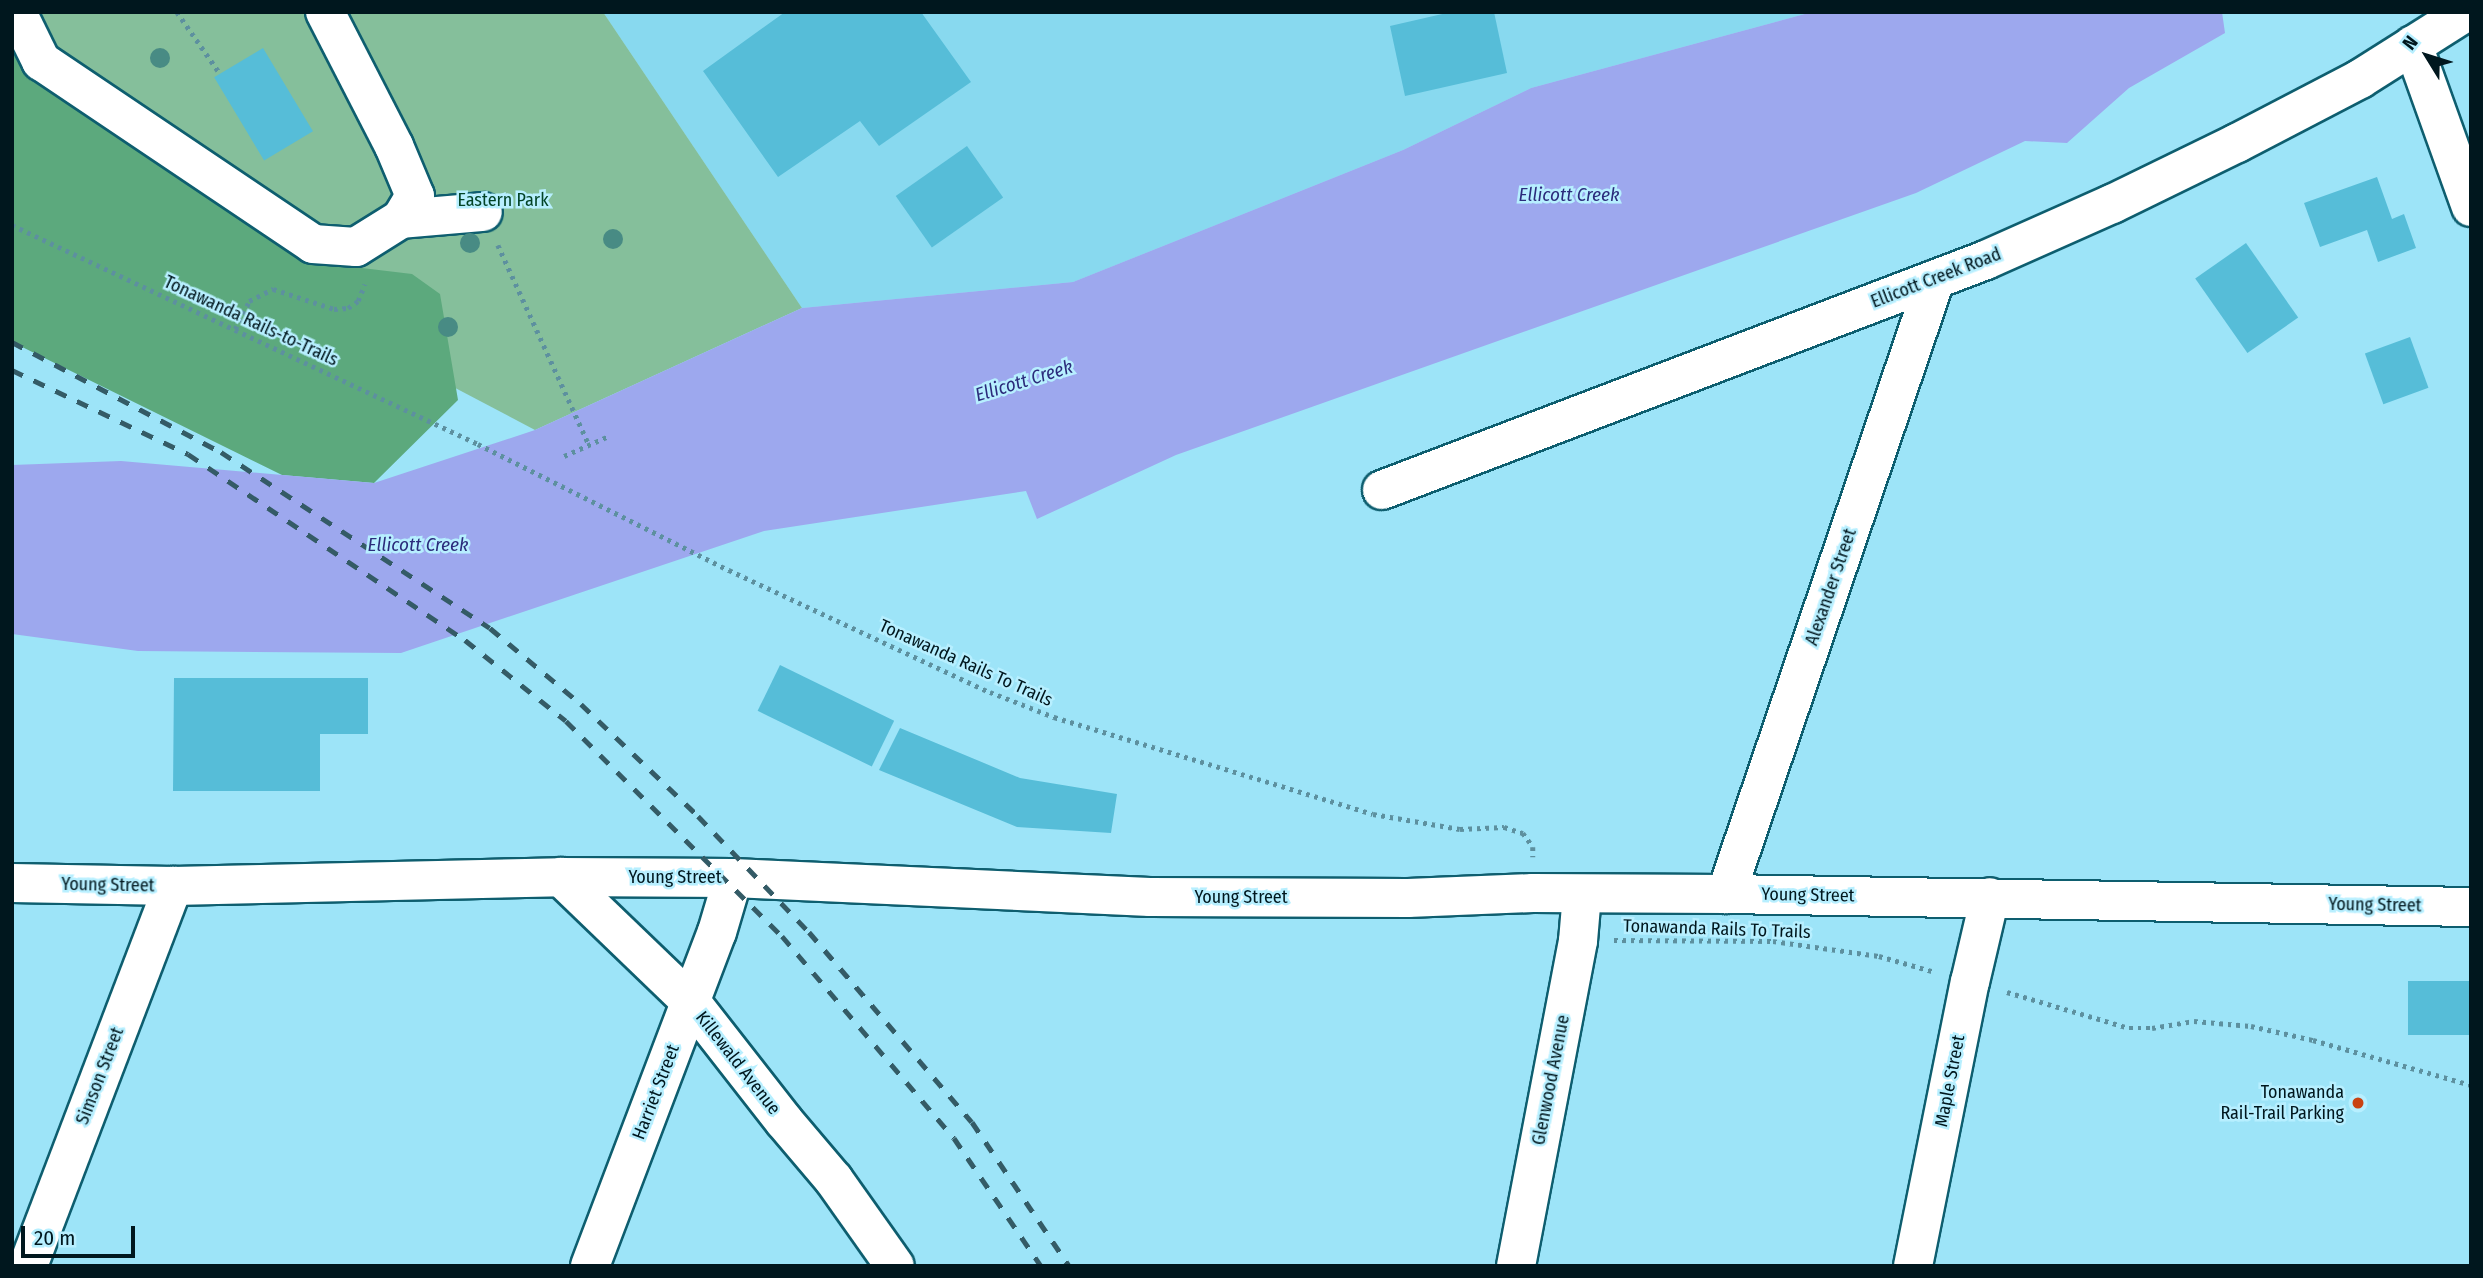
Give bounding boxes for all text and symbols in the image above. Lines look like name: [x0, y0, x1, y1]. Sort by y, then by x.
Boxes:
north arrow: [2392, 21, 2462, 91]
text: N: [2397, 31, 2423, 54]
water label: Ellicott Creek: [1519, 184, 1619, 206]
park label: Eastern Park: [457, 189, 549, 211]
street label: Ellicott Creek Road: [1868, 243, 2004, 313]
street label: Tonawanda Rails-to-Trails: [161, 271, 341, 371]
water label: Ellicott Creek: [972, 355, 1076, 407]
street label: Alexander Street: [1801, 526, 1861, 648]
water label: Ellicott Creek: [368, 534, 468, 556]
street label: Tonawanda Rails To Trails: [876, 615, 1056, 711]
street label: Young Street: [628, 866, 722, 888]
street label: Young Street: [61, 873, 155, 897]
street label: Young Street: [1761, 883, 1855, 907]
street label: Young Street: [1194, 886, 1288, 908]
street label: Young Street: [2328, 893, 2422, 917]
street label: Tonawanda Rails To Trails: [1623, 915, 1811, 943]
street label: Killewald Avenue: [691, 1007, 785, 1119]
street label: Glenwood Avenue: [1528, 1013, 1574, 1147]
street label: Simson Street: [72, 1024, 128, 1128]
street label: Maple Street: [1931, 1033, 1969, 1129]
street label: Harriet Street: [628, 1041, 684, 1143]
place label: Tonawanda Rail-Trail Parking: [2220, 1082, 2344, 1124]
marker: Tonawanda Rail-Trail Parking: [2350, 1095, 2366, 1111]
scale bar: [24, 1212, 138, 1256]
text: 20 m: [34, 1225, 75, 1251]

